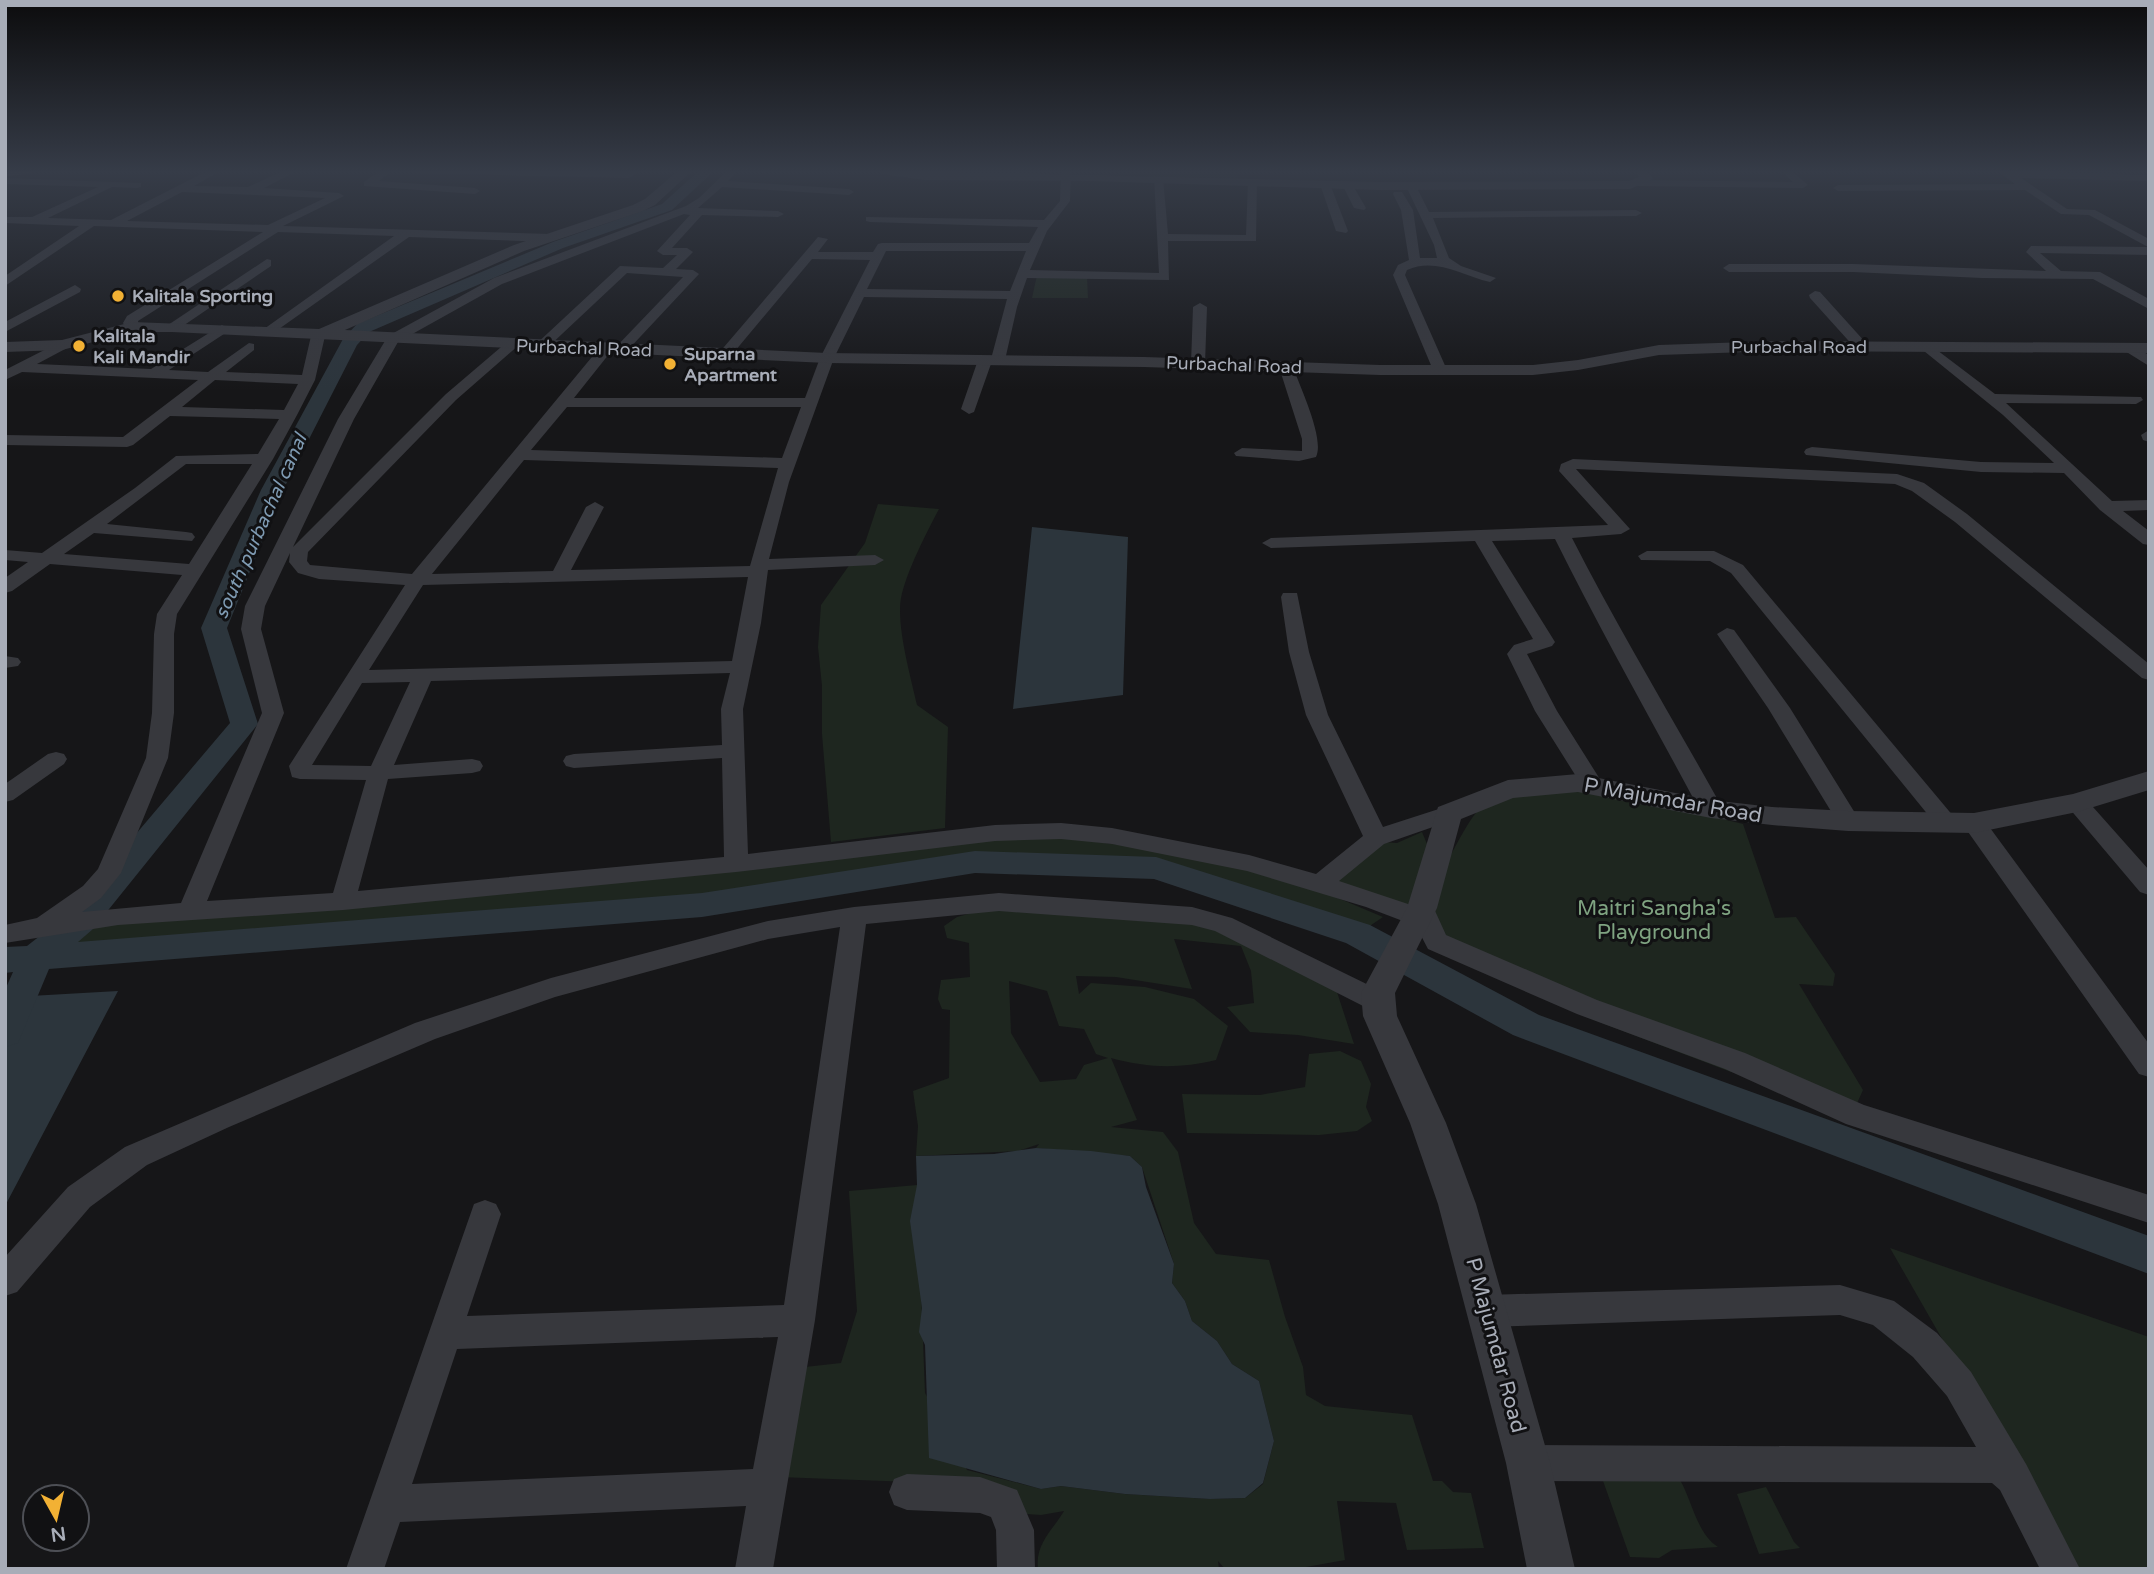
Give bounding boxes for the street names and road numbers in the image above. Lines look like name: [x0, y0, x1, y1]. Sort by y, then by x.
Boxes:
street label: Purbachal Road: [515, 335, 653, 361]
street label: Purbachal Road: [1731, 336, 1867, 358]
street label: Purbachal Road: [1165, 352, 1303, 378]
street label: P Majumdar Road: [1582, 773, 1764, 828]
street label: P Majumdar Road: [1460, 1255, 1531, 1435]

